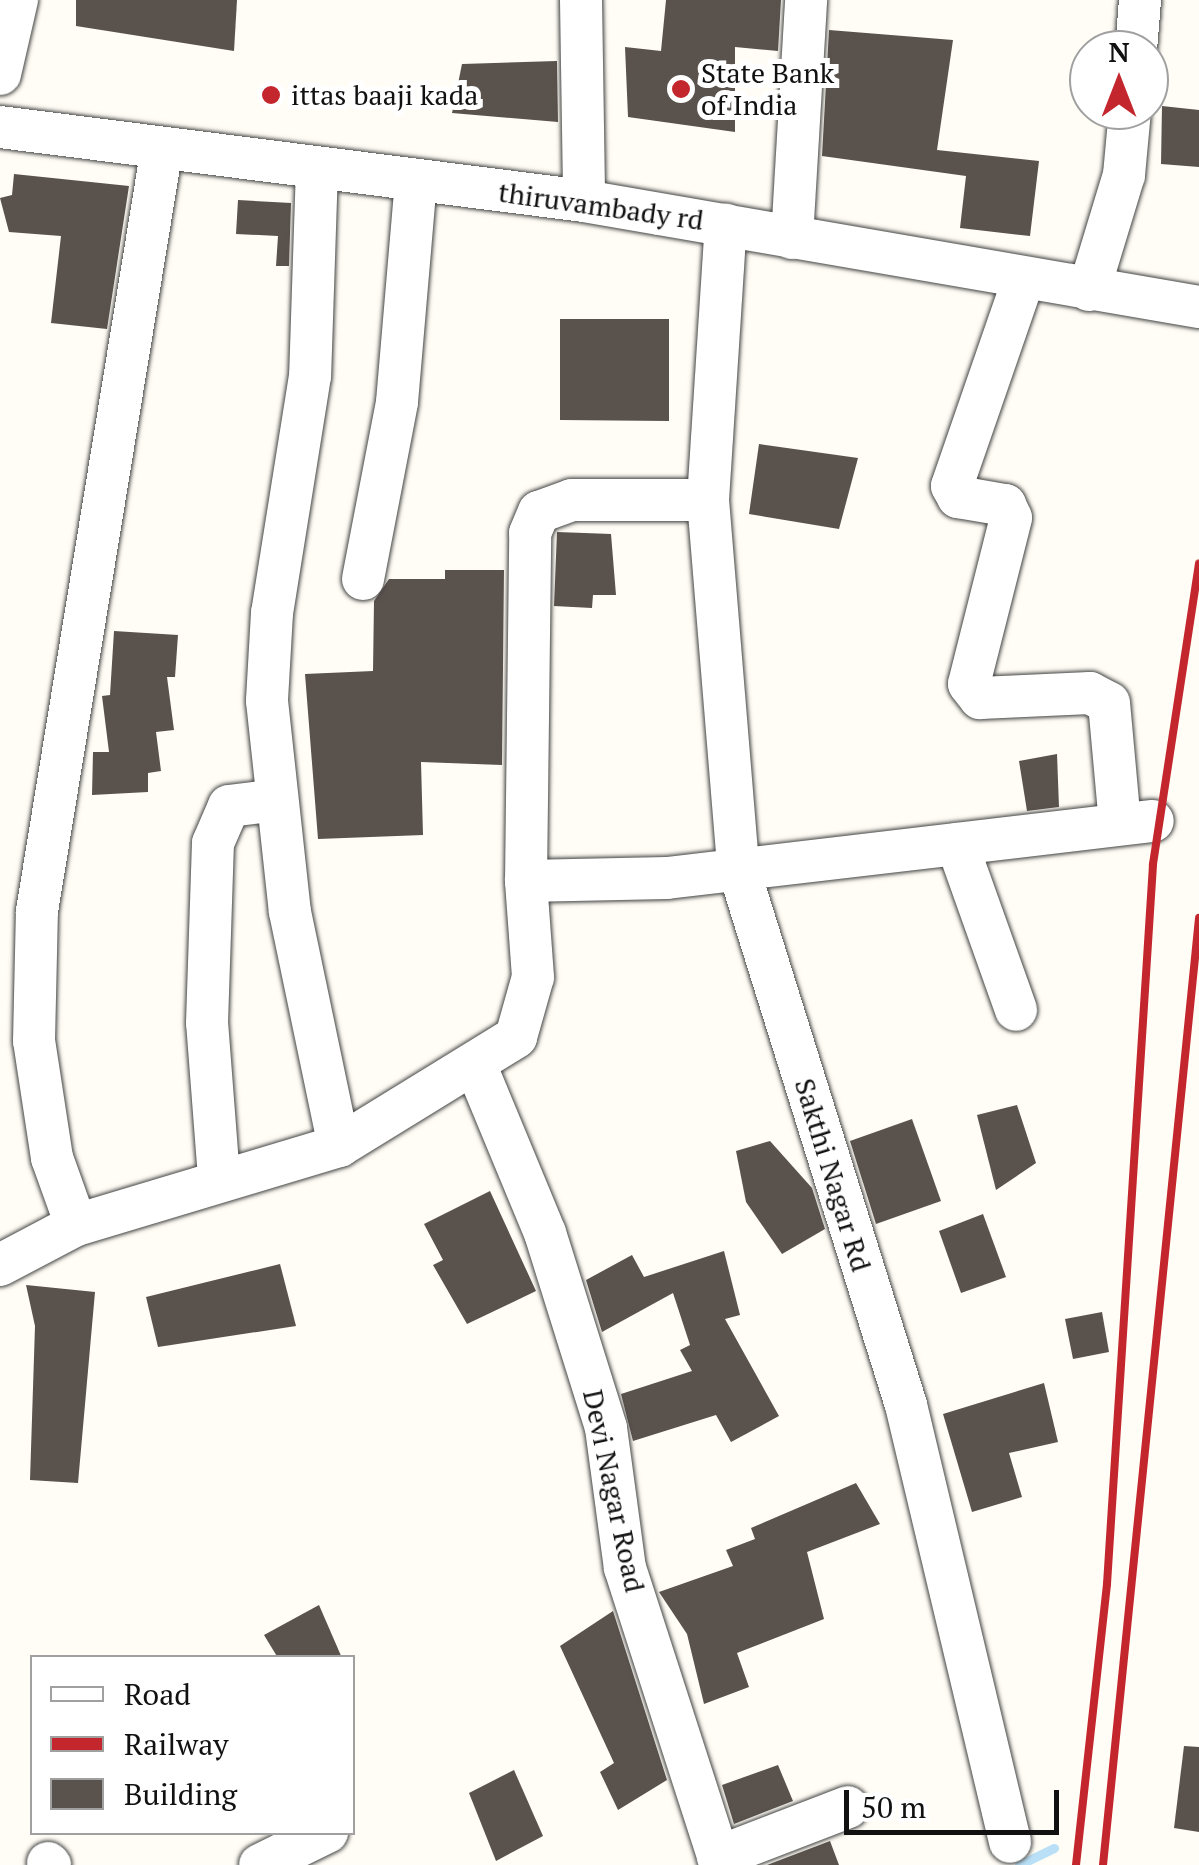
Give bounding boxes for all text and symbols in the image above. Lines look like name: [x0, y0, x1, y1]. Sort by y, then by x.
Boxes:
north arrow: [1069, 30, 1169, 130]
text: N: [1108, 33, 1130, 70]
place label: State Bank of India: [701, 56, 834, 122]
place label: ittas baaji kada: [291, 78, 478, 112]
marker: State Bank of India: [670, 78, 692, 100]
marker: ittas baaji kada: [260, 84, 282, 106]
street label: thiruvambady rd: [496, 175, 706, 237]
street label: Sakthi Nagar Rd: [788, 1074, 878, 1276]
street label: Devi Nagar Road: [576, 1387, 652, 1595]
legend: [30, 1655, 355, 1835]
text: Road: [124, 1674, 191, 1714]
text: Railway: [124, 1724, 228, 1764]
scale bar: [849, 1770, 1064, 1832]
text: Building: [124, 1774, 237, 1814]
text: 50 m: [861, 1787, 926, 1827]

